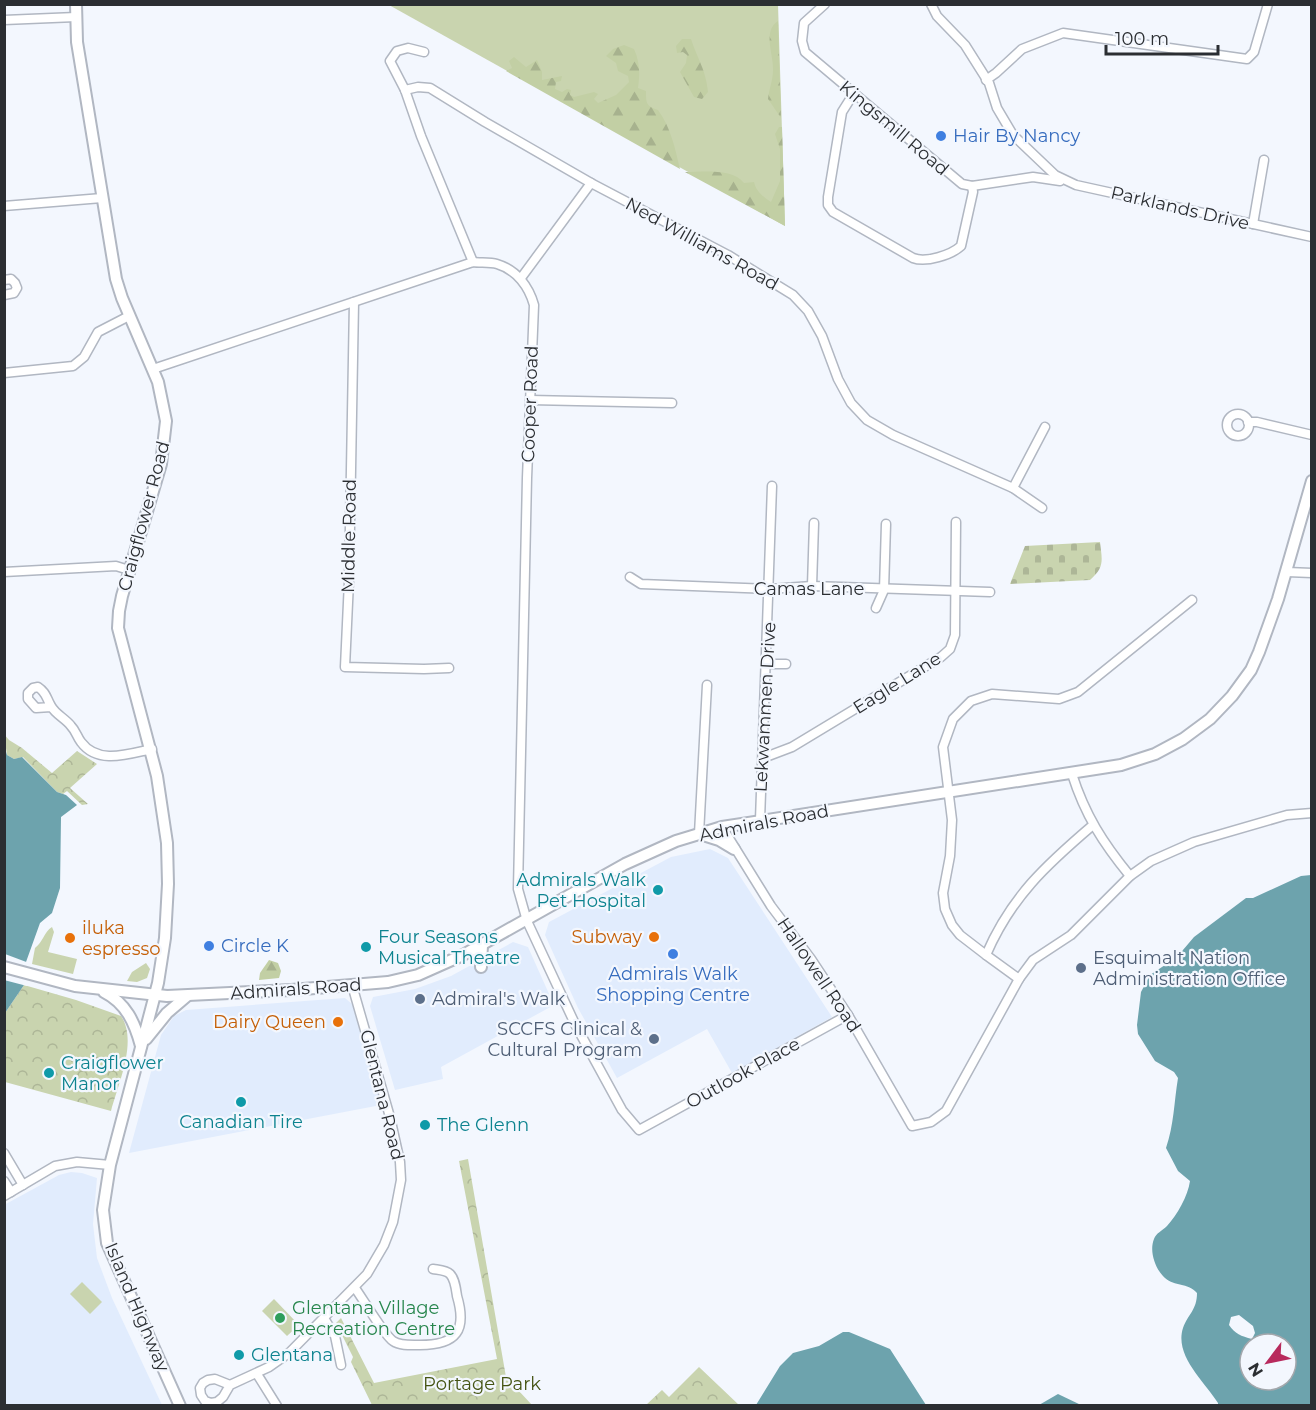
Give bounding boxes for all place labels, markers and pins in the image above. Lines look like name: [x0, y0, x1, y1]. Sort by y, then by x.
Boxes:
place label: Hair By Nancy: [953, 125, 1081, 147]
marker: Hair By Nancy: [934, 129, 948, 143]
place label: Admirals Walk Pet Hospital: [516, 869, 646, 912]
marker: Admirals Walk Pet Hospital: [651, 883, 665, 897]
place label: iluka espresso: [82, 917, 161, 960]
place label: Four Seasons Musical Theatre: [378, 926, 520, 969]
place label: Subway: [571, 926, 642, 948]
marker: Subway: [647, 930, 661, 944]
marker: iluka espresso: [63, 931, 77, 945]
place label: Circle K: [221, 935, 289, 957]
marker: Circle K: [202, 939, 216, 953]
marker: Four Seasons Musical Theatre: [359, 940, 373, 954]
marker: Admirals Walk Shopping Centre: [666, 947, 680, 961]
place label: Esquimalt Nation Administration Office: [1093, 947, 1286, 990]
marker: Esquimalt Nation Administration Office: [1074, 961, 1088, 975]
place label: Admirals Walk Shopping Centre: [596, 963, 750, 1006]
place label: Admiral's Walk: [432, 988, 566, 1010]
marker: Admiral's Walk: [413, 992, 427, 1006]
place label: Dairy Queen: [213, 1011, 326, 1033]
marker: Dairy Queen: [331, 1015, 345, 1029]
place label: SCCFS Clinical & Cultural Program: [487, 1018, 642, 1061]
marker: SCCFS Clinical & Cultural Program: [647, 1032, 661, 1046]
place label: Craigflower Manor: [61, 1052, 164, 1095]
marker: Craigflower Manor: [42, 1066, 56, 1080]
marker: Canadian Tire: [234, 1095, 248, 1109]
place label: Canadian Tire: [179, 1111, 303, 1133]
place label: The Glenn: [437, 1114, 529, 1136]
marker: The Glenn: [418, 1118, 432, 1132]
place label: Glentana Village Recreation Centre: [292, 1297, 455, 1340]
marker: Glentana Village Recreation Centre: [273, 1311, 287, 1325]
place label: Glentana: [251, 1344, 333, 1366]
marker: Glentana: [232, 1348, 246, 1362]

